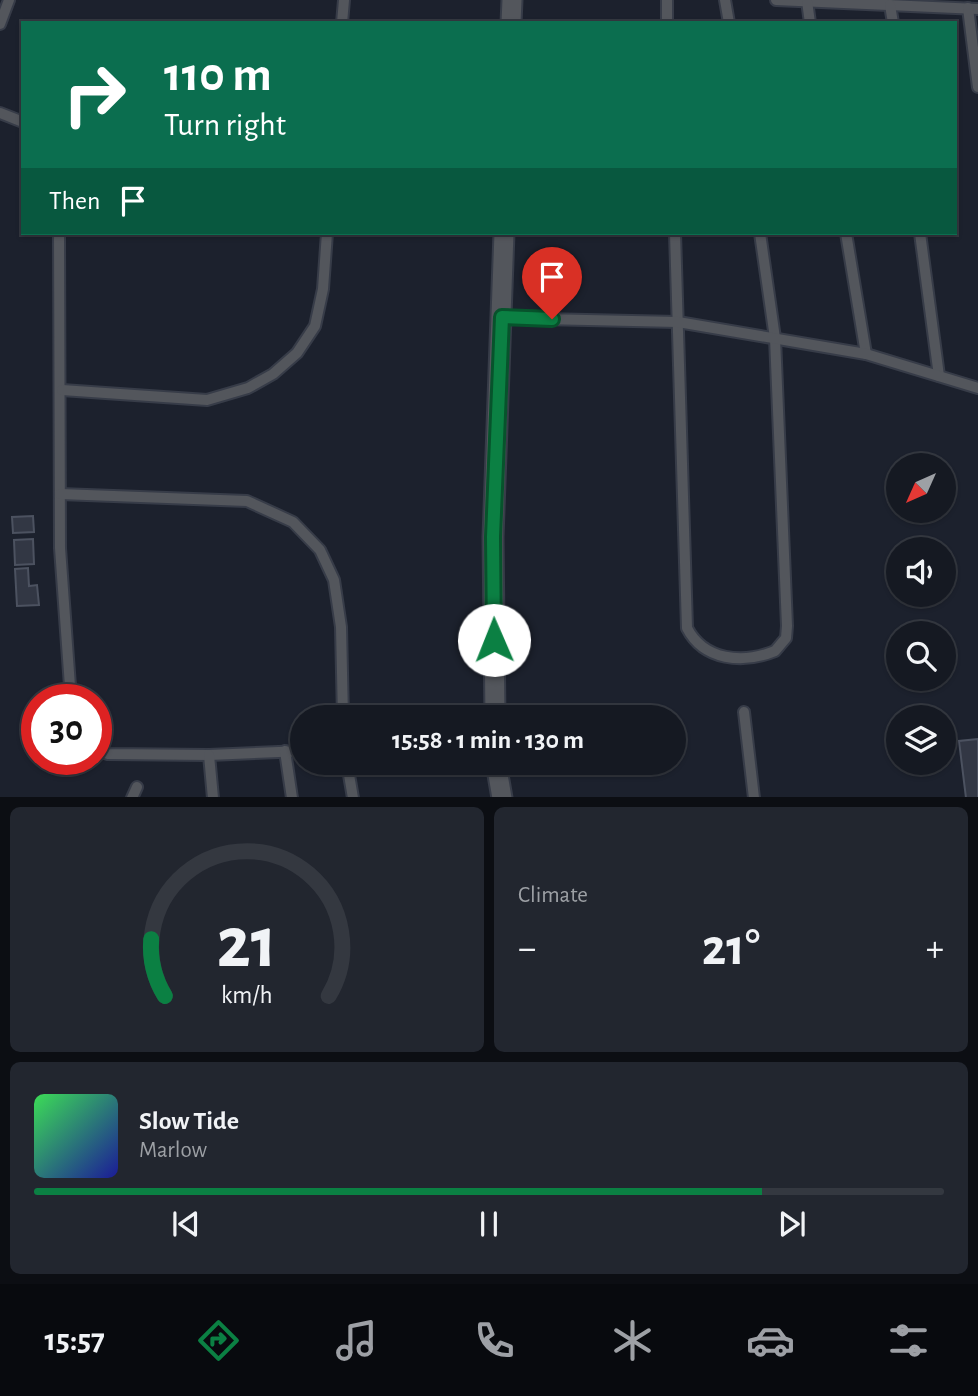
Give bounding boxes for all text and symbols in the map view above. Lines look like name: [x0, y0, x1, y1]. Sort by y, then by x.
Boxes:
icon: right: [49, 49, 140, 140]
text: 110 m: [164, 51, 272, 100]
text: Turn right: [164, 109, 286, 141]
icon: arrive: [114, 182, 152, 220]
text: Then: [49, 188, 100, 214]
pin: [522, 247, 582, 319]
icon: arrive: [533, 258, 571, 296]
north arrow: [886, 453, 956, 523]
map controls: [886, 453, 956, 775]
button: sound: [886, 537, 956, 607]
position arrow: [457, 603, 531, 677]
button: search: [886, 621, 956, 691]
speed limit sign: 30: [21, 684, 112, 775]
button: layers: [886, 705, 956, 775]
text: 15:58 · 1 min · 130 m: [392, 727, 584, 753]
text: Climate: [518, 884, 588, 907]
text: 21: [217, 908, 277, 981]
text: 21°: [702, 922, 760, 974]
text: −: [518, 930, 536, 968]
text: +: [926, 930, 944, 968]
text: km/h: [221, 982, 273, 1007]
text: Slow Tide: [139, 1108, 239, 1134]
text: Marlow: [139, 1139, 207, 1162]
icon: previous: [167, 1205, 205, 1243]
icon: pause: [470, 1205, 508, 1243]
icon: next: [773, 1205, 811, 1243]
icon: directions: [194, 1316, 243, 1365]
icon: music: [332, 1316, 381, 1365]
icon: phone: [470, 1316, 519, 1365]
icon: climate: [608, 1316, 657, 1365]
icon: car: [746, 1316, 795, 1365]
icon: filters: [884, 1316, 933, 1365]
text: 15:57: [45, 1324, 105, 1356]

